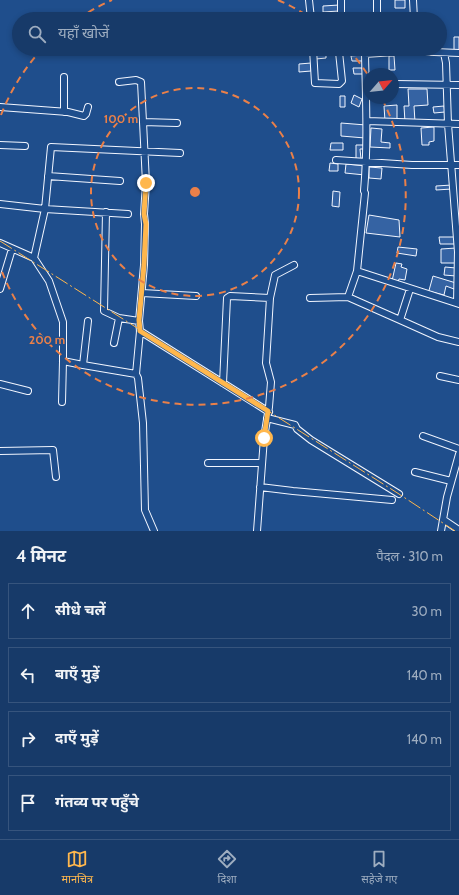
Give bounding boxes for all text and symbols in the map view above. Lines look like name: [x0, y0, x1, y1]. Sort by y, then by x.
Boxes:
search box: [12, 12, 447, 56]
icon: search: [26, 23, 48, 45]
text: यहाँ खोजें: [58, 24, 109, 42]
north arrow: [363, 68, 399, 104]
text: 100 m: [104, 111, 138, 126]
route end: [137, 174, 155, 192]
centre of rings: [188, 185, 202, 199]
text: 200 m: [29, 332, 65, 347]
route start: [255, 429, 273, 447]
text: 4 मिनट: [16, 546, 66, 566]
text: पैदल · 310 m: [376, 548, 443, 564]
icon: ahead: [17, 600, 39, 622]
text: सीधे चलें: [55, 601, 106, 619]
text: 30 m: [412, 603, 442, 619]
icon: left: [17, 664, 39, 686]
text: बाएँ मुड़ें: [55, 665, 100, 683]
text: 140 m: [407, 667, 442, 683]
icon: right: [17, 728, 39, 750]
text: दाएँ मुड़ें: [55, 729, 99, 747]
text: 140 m: [407, 731, 442, 747]
icon: arrive: [17, 792, 39, 814]
text: गंतव्य पर पहुँचे: [55, 793, 139, 811]
tab: मानचित्र: [62, 848, 93, 887]
tab: दिशा: [216, 848, 238, 887]
tab: सहेजे गए: [361, 848, 397, 887]

